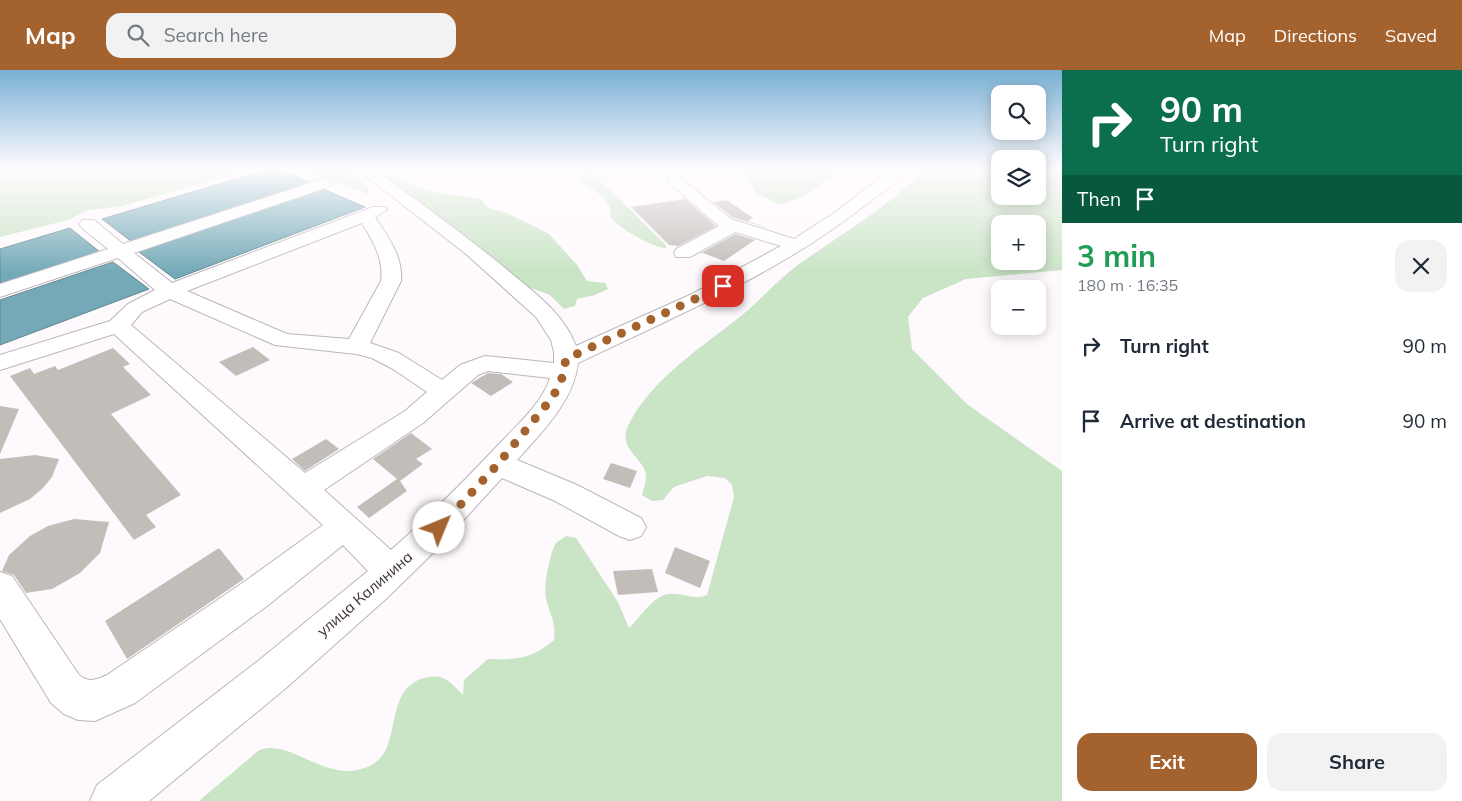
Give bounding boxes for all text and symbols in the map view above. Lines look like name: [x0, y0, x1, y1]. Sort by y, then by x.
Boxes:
search box: [106, 13, 456, 58]
text: Map: [25, 20, 76, 50]
icon: search: [124, 21, 152, 49]
text: Search here: [164, 23, 268, 47]
text: Map: [1209, 24, 1246, 47]
text: Directions: [1274, 24, 1357, 47]
text: Saved: [1385, 24, 1437, 47]
map controls: [991, 85, 1046, 335]
button: search: [991, 85, 1046, 140]
text: 90 m: [1160, 87, 1243, 131]
icon: right: [1077, 90, 1142, 155]
text: Turn right: [1160, 130, 1258, 158]
button: layers: [991, 150, 1046, 205]
icon: arrive: [1131, 185, 1159, 213]
text: Then: [1077, 187, 1121, 211]
button: +: [991, 215, 1046, 270]
text: 3 min: [1077, 237, 1156, 275]
button: close: [1395, 240, 1447, 292]
pin: [702, 265, 744, 307]
icon: arrive: [709, 272, 737, 300]
text: 180 m · 16:35: [1077, 275, 1178, 295]
button: −: [991, 280, 1046, 335]
icon: right: [1077, 332, 1105, 360]
text: Turn right: [1120, 334, 1209, 358]
text: 90 m: [1403, 334, 1447, 358]
icon: arrive: [1077, 407, 1105, 435]
text: Arrive at destination: [1120, 409, 1306, 433]
text: 90 m: [1403, 409, 1447, 433]
position arrow: [412, 501, 464, 553]
street label: улица Калинина: [313, 547, 416, 640]
button: Exit: [1077, 733, 1257, 791]
button: Share: [1267, 733, 1447, 791]

